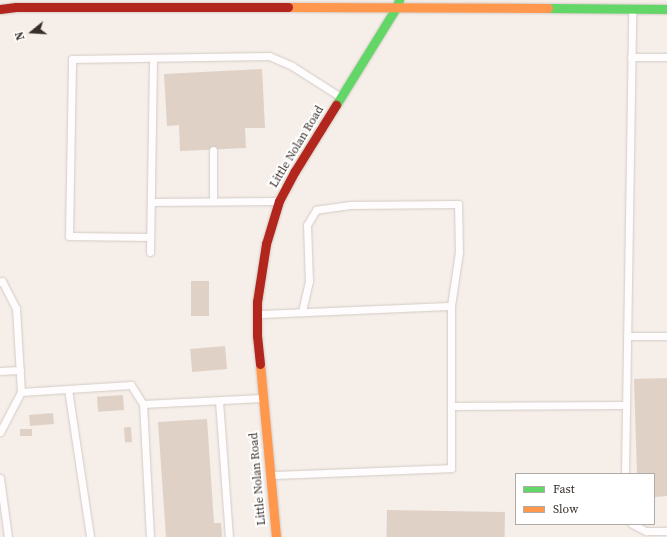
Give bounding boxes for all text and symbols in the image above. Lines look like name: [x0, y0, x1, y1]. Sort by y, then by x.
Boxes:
north arrow: [12, 12, 52, 52]
text: N: [12, 30, 28, 42]
street label: Little Nolan Road: [267, 103, 327, 191]
street label: Little Nolan Road: [247, 432, 269, 526]
legend: [515, 473, 655, 525]
text: Fast: [553, 481, 575, 497]
text: Slow: [553, 501, 578, 517]

